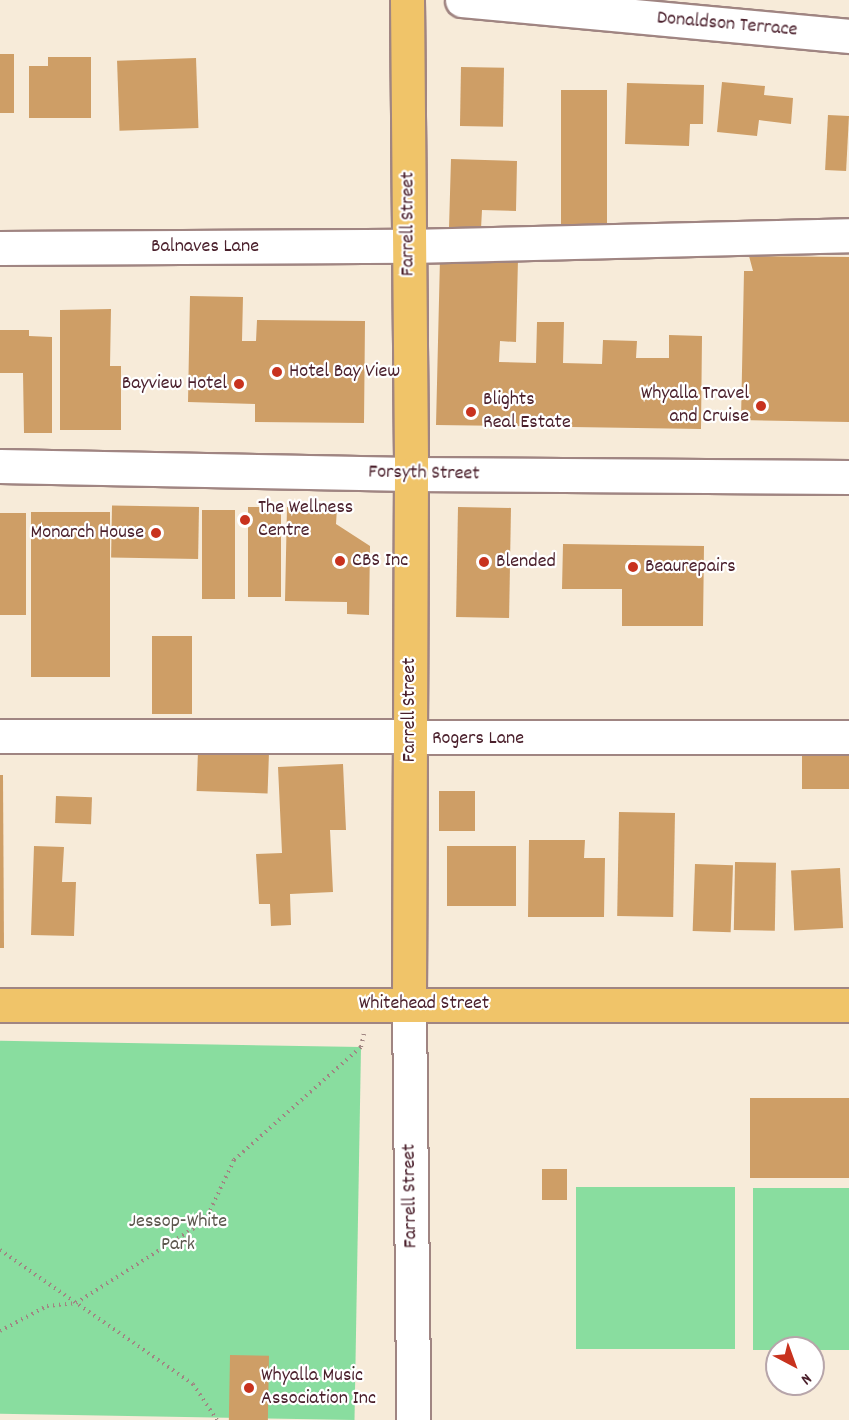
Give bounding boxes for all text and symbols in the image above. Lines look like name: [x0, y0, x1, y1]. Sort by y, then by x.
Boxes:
street label: Donaldson Terrace: [656, 7, 798, 43]
street label: Farrell Street: [397, 172, 421, 276]
street label: Balnaves Lane: [151, 235, 259, 259]
place label: Hotel Bay View: [289, 360, 400, 384]
marker: Hotel Bay View: [270, 365, 284, 379]
place label: Bayview Hotel: [122, 372, 227, 396]
marker: Bayview Hotel: [232, 377, 246, 391]
place label: Whyalla Travel and Cruise: [641, 382, 749, 429]
place label: Blights Real Estate: [483, 388, 571, 435]
marker: Whyalla Travel and Cruise: [754, 399, 768, 413]
marker: Blights Real Estate: [464, 405, 478, 419]
street label: Forsyth Street: [368, 461, 480, 487]
place label: The Wellness Centre: [258, 496, 353, 543]
marker: The Wellness Centre: [236, 511, 254, 529]
place label: Monarch House: [31, 521, 144, 545]
marker: Monarch House: [149, 526, 163, 540]
place label: CBS Inc: [352, 549, 408, 573]
place label: Blended: [496, 550, 556, 574]
marker: CBS Inc: [333, 554, 347, 568]
marker: Blended: [477, 555, 491, 569]
place label: Beaurepairs: [645, 555, 736, 579]
marker: Beaurepairs: [626, 560, 640, 574]
street label: Farrell Street: [398, 658, 422, 762]
street label: Rogers Lane: [432, 727, 524, 751]
street label: Whitehead Street: [359, 992, 489, 1016]
street label: Farrell Street: [398, 1143, 424, 1249]
park label: Jessop-White Park: [129, 1211, 227, 1258]
north arrow: [765, 1336, 825, 1396]
place label: Whyalla Music Association Inc: [261, 1364, 376, 1411]
text: N: [795, 1367, 816, 1390]
marker: Whyalla Music Association Inc: [242, 1381, 256, 1395]

